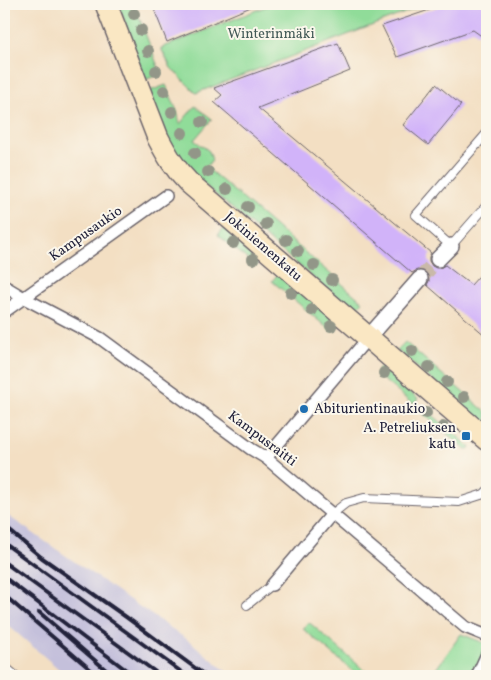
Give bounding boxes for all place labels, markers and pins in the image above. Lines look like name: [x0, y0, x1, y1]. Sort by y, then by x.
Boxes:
place label: Abiturientinaukio: [314, 400, 425, 419]
marker: Abiturientinaukio: [298, 403, 310, 415]
place label: A. Petreliuksen katu: [363, 419, 456, 454]
marker: A. Petreliuksen katu: [460, 430, 472, 442]

